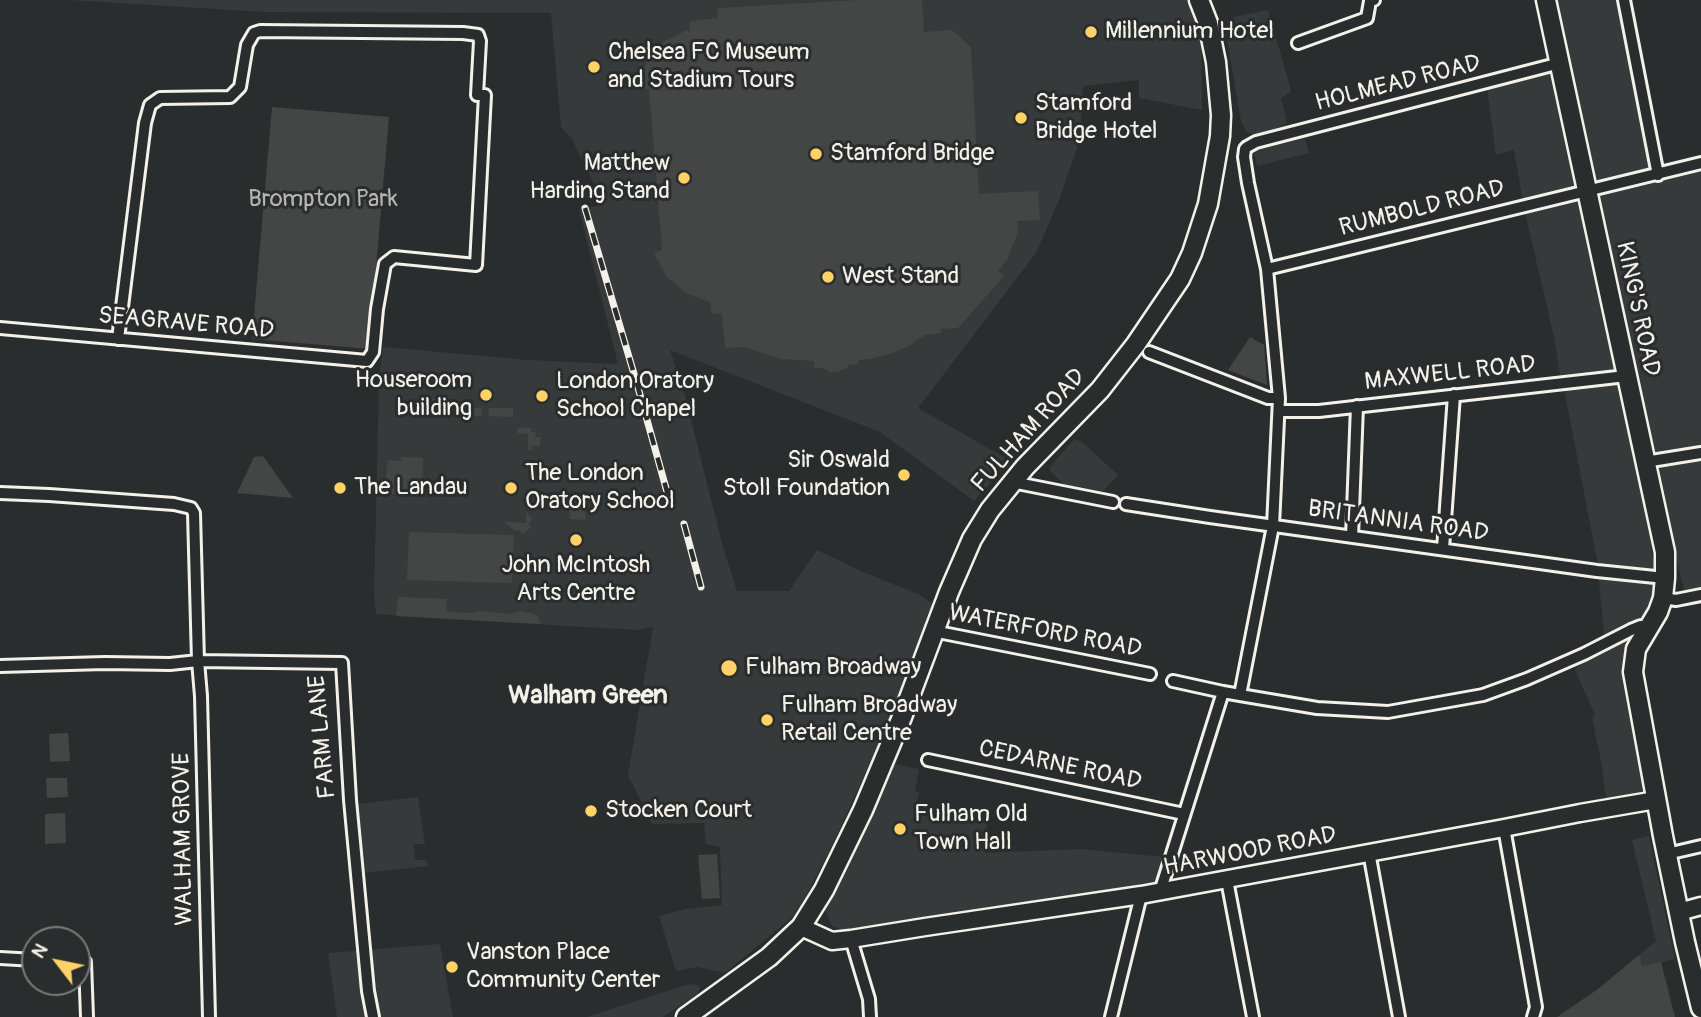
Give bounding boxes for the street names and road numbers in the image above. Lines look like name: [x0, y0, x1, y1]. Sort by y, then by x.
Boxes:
street label: HOLMEAD ROAD: [1312, 50, 1484, 118]
street label: RUMBOLD ROAD: [1336, 175, 1508, 243]
street label: KING'S ROAD: [1609, 239, 1665, 379]
street label: SEAGRAVE ROAD: [97, 302, 275, 346]
street label: MAXWELL ROAD: [1363, 351, 1537, 397]
street label: FULHAM ROAD: [966, 363, 1092, 499]
street label: BRITANNIA ROAD: [1306, 495, 1490, 549]
street label: WATERFORD ROAD: [946, 599, 1144, 665]
street label: FARM LANE: [303, 674, 343, 800]
street label: CEDARNE ROAD: [976, 735, 1144, 797]
street label: WALHAM GROVE: [168, 752, 200, 926]
street label: HARWOOD ROAD: [1161, 821, 1339, 883]

